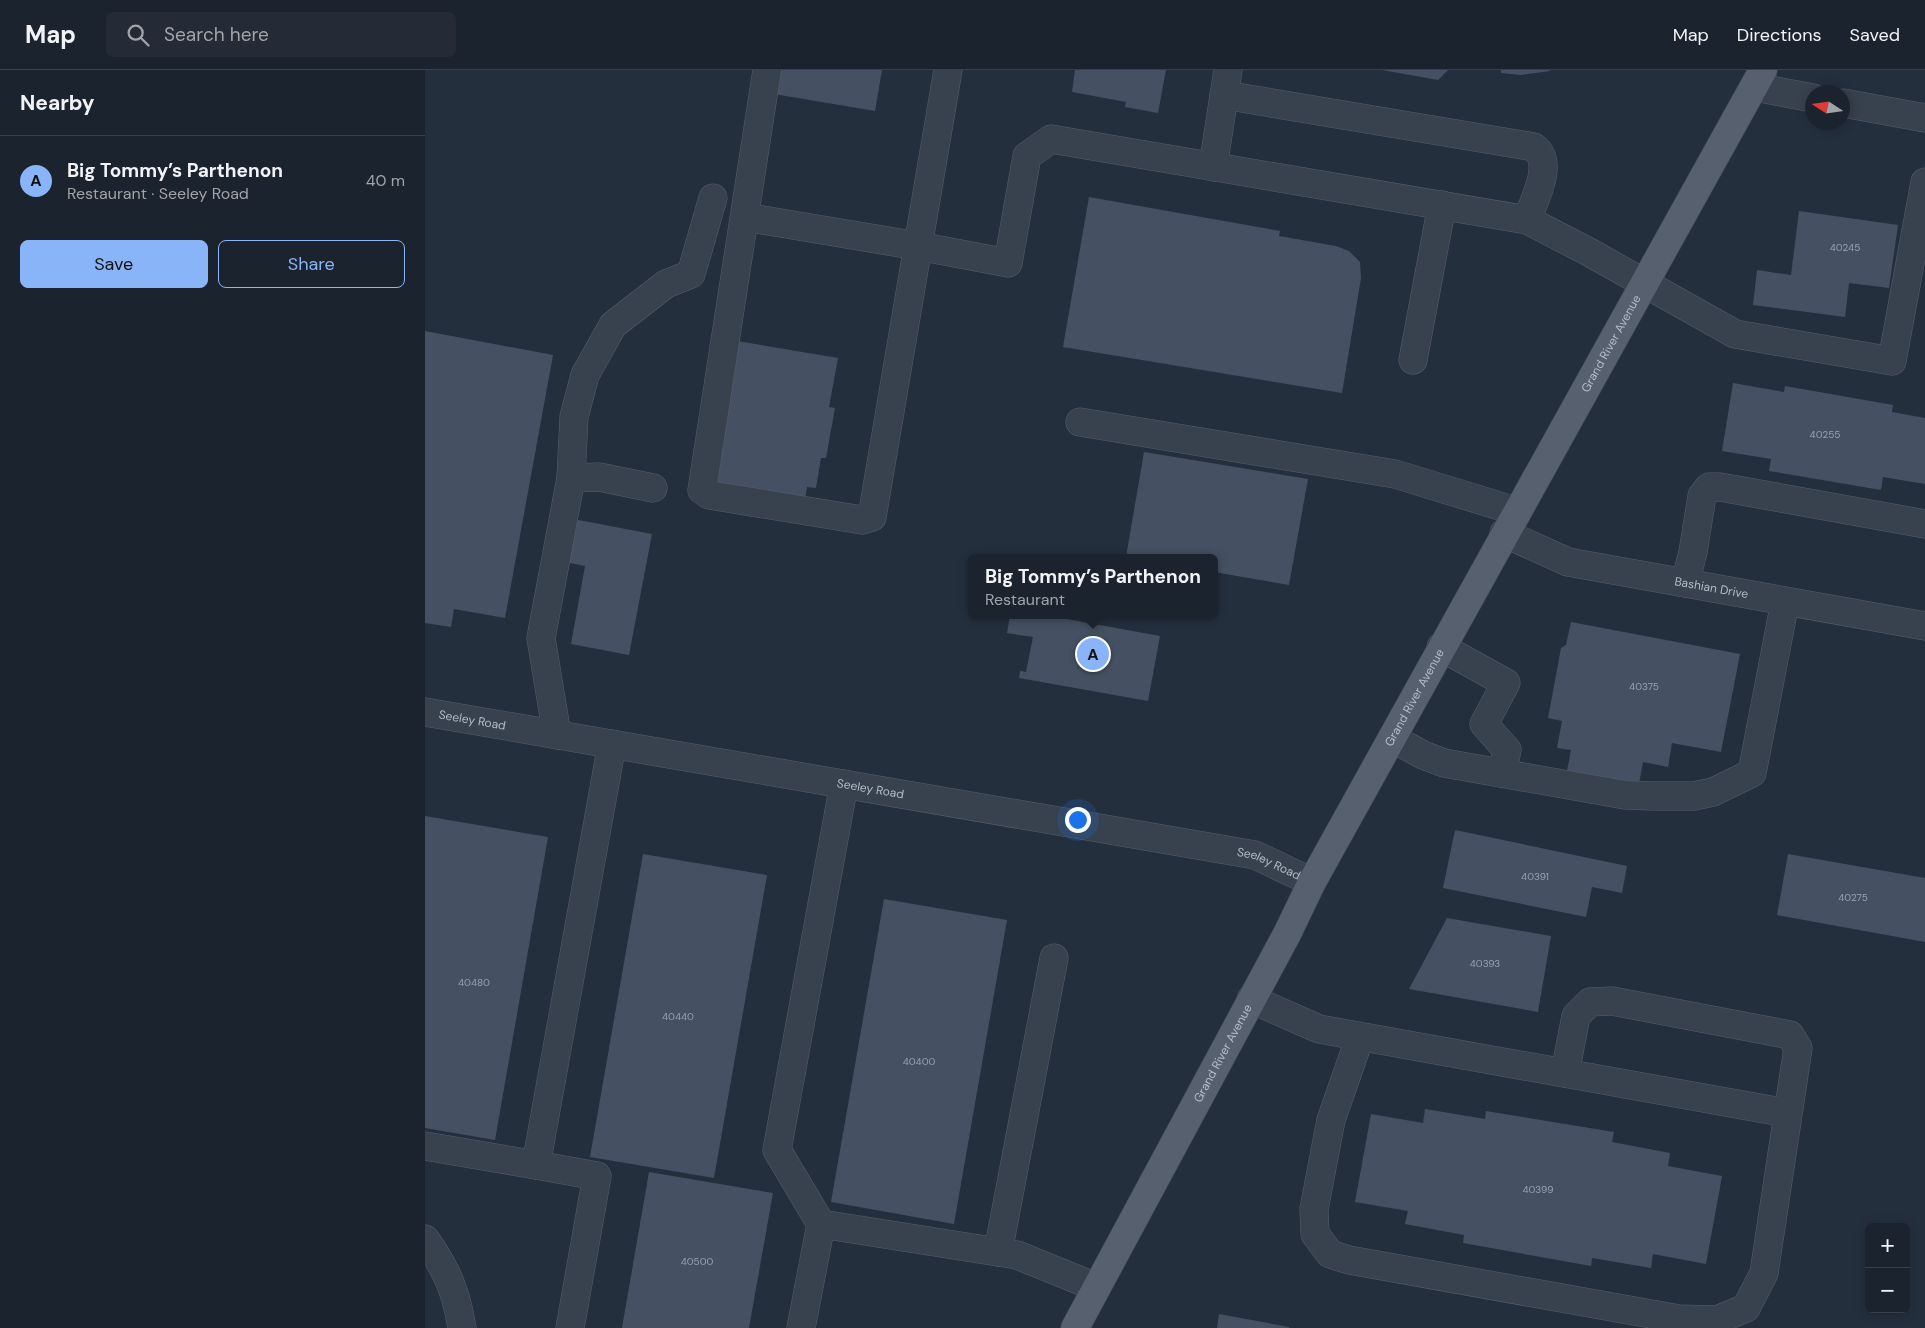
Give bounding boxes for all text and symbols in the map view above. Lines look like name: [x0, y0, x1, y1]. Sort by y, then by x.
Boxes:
search box: [106, 12, 456, 57]
text: Map: [25, 19, 76, 50]
icon: search: [124, 21, 152, 49]
text: Search here: [164, 22, 269, 47]
text: Map: [1673, 23, 1709, 47]
text: Directions: [1737, 23, 1822, 47]
text: Saved: [1850, 23, 1900, 47]
north arrow: [1805, 85, 1850, 130]
text: Nearby: [20, 89, 94, 117]
text: Big Tommy’s Parthenon: [67, 158, 283, 183]
text: A: [30, 170, 42, 191]
text: 40 m: [366, 170, 405, 191]
text: Restaurant · Seeley Road: [67, 183, 249, 204]
button: Save: [20, 240, 208, 288]
button: Share: [218, 240, 405, 288]
house number: 40245: [1830, 241, 1860, 254]
street label: Grand River Avenue: [1578, 292, 1645, 395]
house number: 40255: [1810, 428, 1840, 441]
popup: [968, 554, 1218, 619]
text: Big Tommy’s Parthenon: [985, 564, 1201, 589]
street label: Bashian Drive: [1673, 573, 1750, 602]
text: Restaurant: [985, 589, 1065, 610]
pin: A: [1077, 635, 1109, 673]
street label: Grand River Avenue: [1381, 646, 1448, 749]
house number: 40375: [1629, 680, 1659, 693]
street label: Seeley Road: [438, 707, 507, 734]
street label: Seeley Road: [836, 775, 905, 802]
your location: [1065, 807, 1091, 833]
street label: Seeley Road: [1236, 844, 1303, 883]
house number: 40391: [1521, 870, 1549, 883]
house number: 40275: [1838, 891, 1868, 904]
house number: 40393: [1470, 957, 1500, 970]
house number: 40480: [458, 976, 490, 989]
street label: Grand River Avenue: [1190, 1001, 1256, 1105]
house number: 40440: [662, 1010, 694, 1023]
house number: 40400: [903, 1055, 935, 1068]
house number: 40399: [1522, 1183, 1554, 1196]
map controls: [1865, 1223, 1910, 1313]
button: +: [1865, 1223, 1910, 1268]
house number: 40500: [681, 1255, 713, 1268]
button: −: [1865, 1268, 1910, 1313]

